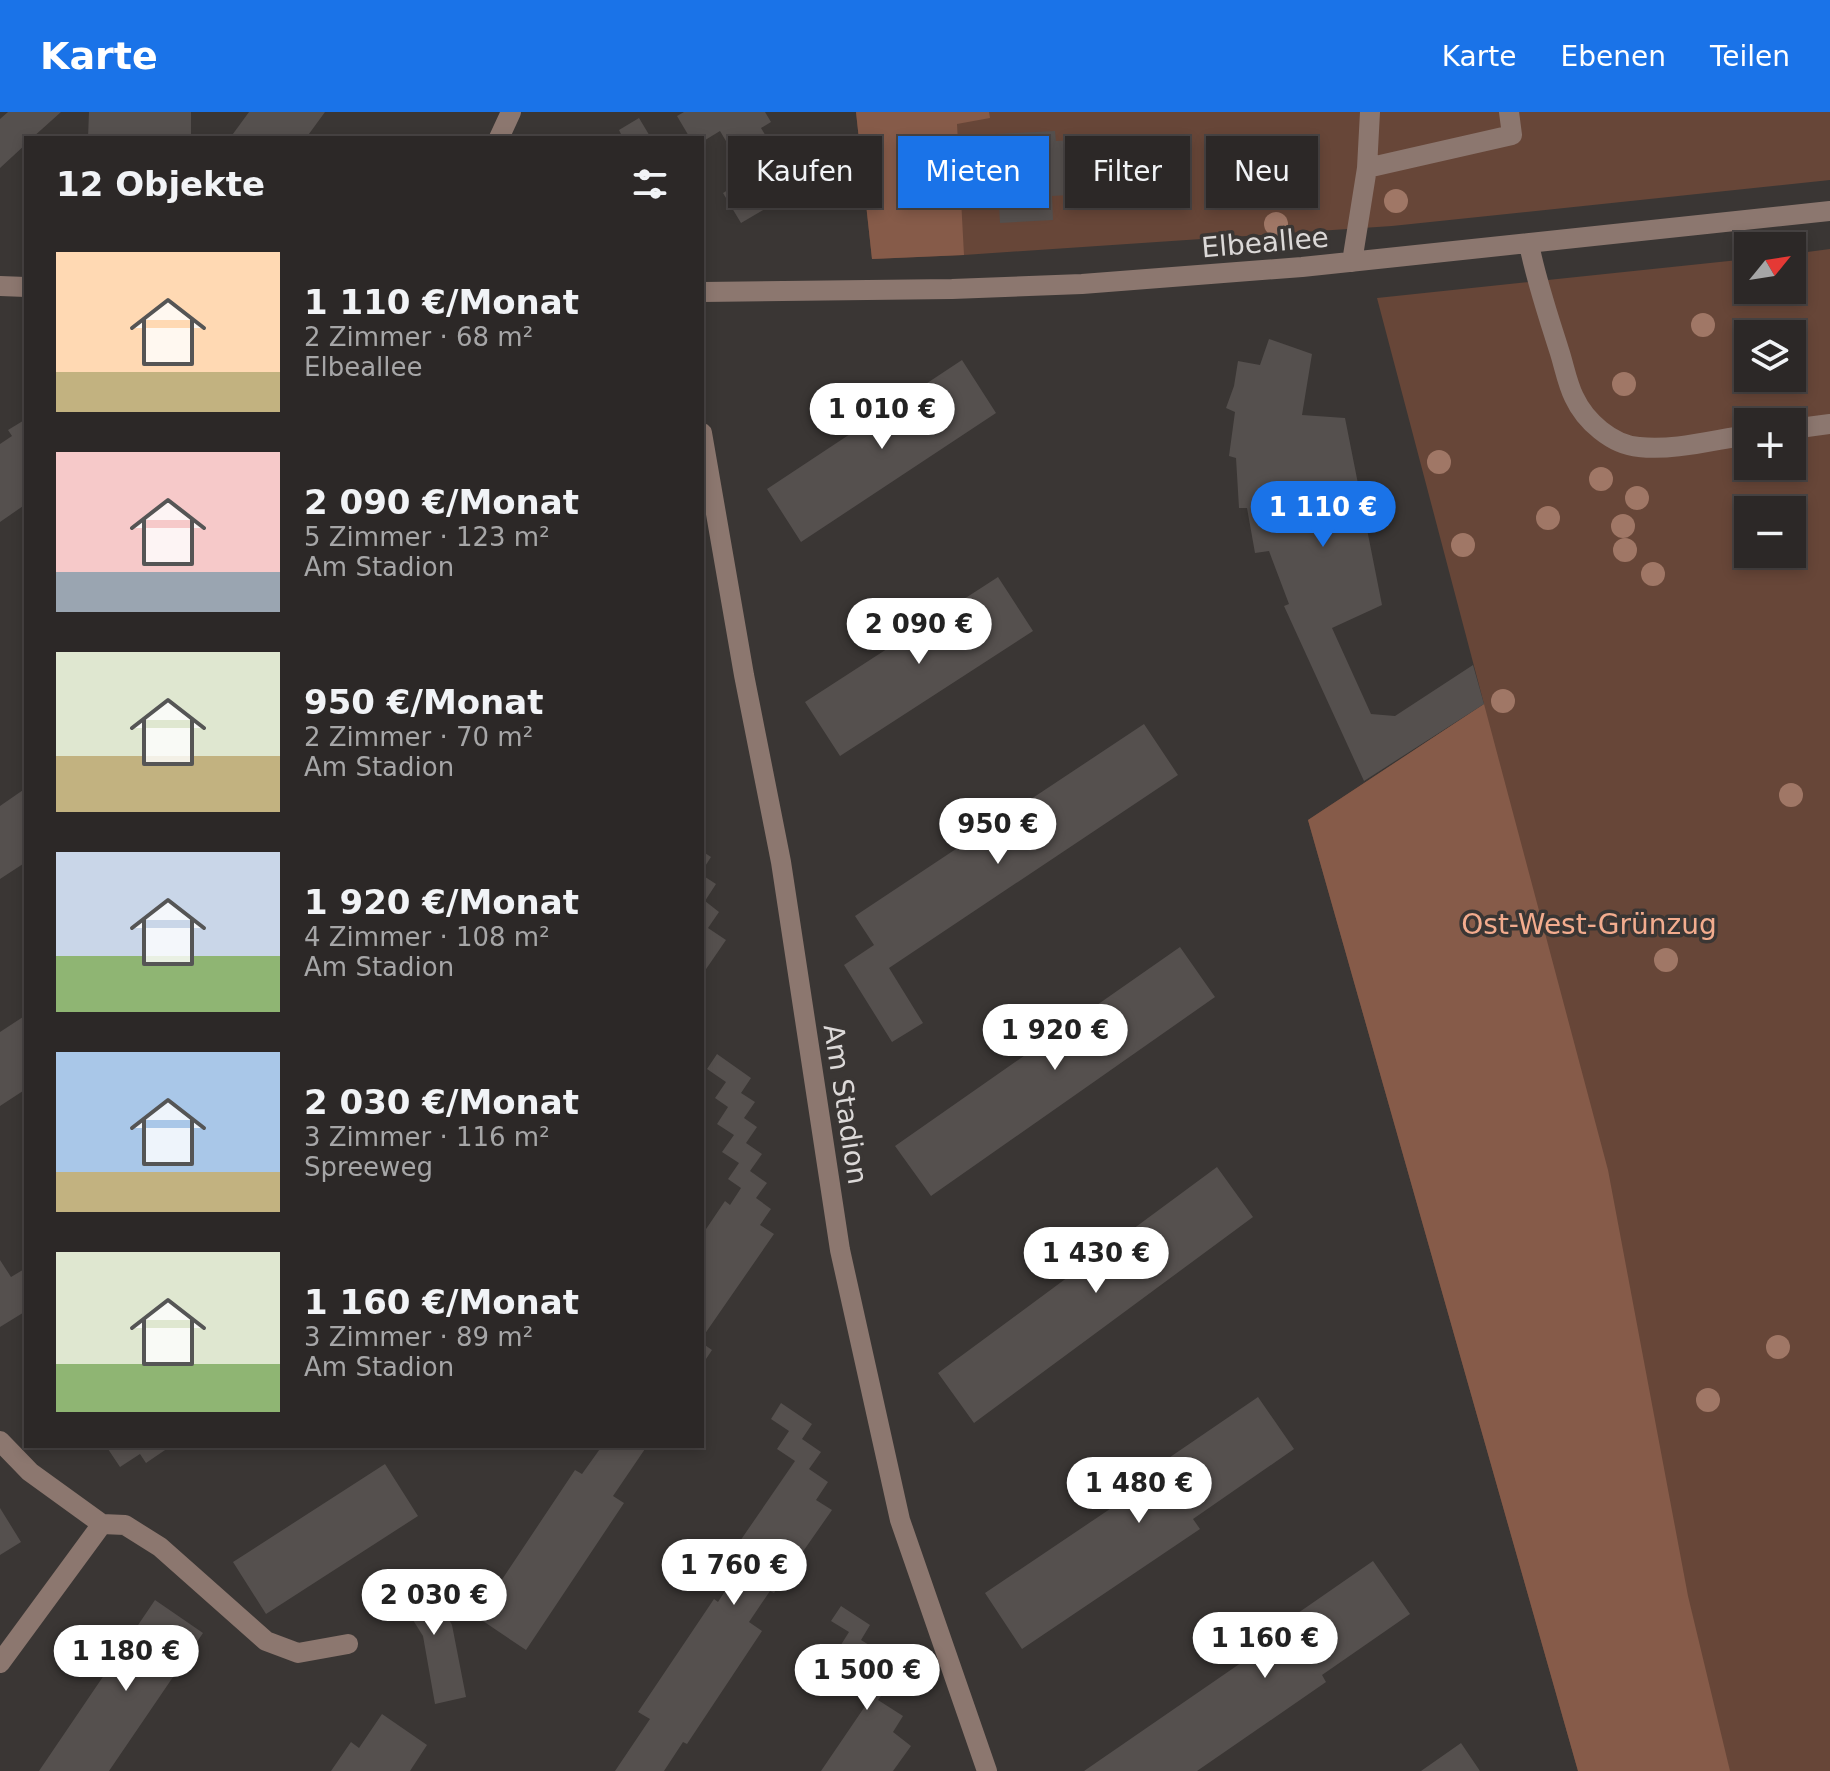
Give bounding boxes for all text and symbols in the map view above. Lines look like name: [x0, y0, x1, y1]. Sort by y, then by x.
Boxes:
text: Karte: [40, 34, 158, 78]
text: Karte: [1442, 40, 1516, 73]
text: Ebenen: [1560, 40, 1666, 73]
text: Teilen: [1710, 40, 1790, 73]
chip: Kaufen: [728, 136, 882, 208]
chip: Mieten: [898, 136, 1049, 208]
chip: Filter: [1065, 136, 1190, 208]
chip: Neu: [1206, 136, 1318, 208]
icon: filters: [628, 162, 672, 206]
text: 12 Objekte: [56, 164, 265, 204]
street label: Elbeallee: [1200, 220, 1330, 264]
north arrow: [1734, 232, 1806, 304]
map controls: [1734, 232, 1806, 568]
text: 1 110 €/Monat: [304, 282, 579, 322]
icon: home: [120, 284, 216, 380]
button: layers: [1734, 320, 1806, 392]
text: 2 Zimmer · 68 m²: [304, 322, 533, 352]
text: Elbeallee: [304, 352, 423, 382]
pin: 1 010 €: [808, 383, 956, 451]
text: 1 010 €: [828, 394, 936, 424]
button: +: [1734, 408, 1806, 480]
pin: 1 110 €: [1249, 481, 1397, 549]
text: 2 090 €/Monat: [304, 482, 579, 522]
icon: home: [120, 484, 216, 580]
text: 1 110 €: [1269, 492, 1377, 522]
button: −: [1734, 496, 1806, 568]
text: 5 Zimmer · 123 m²: [304, 522, 550, 552]
text: Am Stadion: [304, 552, 454, 582]
pin: 2 090 €: [845, 598, 993, 666]
text: 2 090 €: [865, 609, 973, 639]
text: 950 €/Monat: [304, 682, 543, 722]
icon: home: [120, 684, 216, 780]
text: 2 Zimmer · 70 m²: [304, 722, 533, 752]
text: Am Stadion: [304, 752, 454, 782]
pin: 950 €: [942, 798, 1054, 866]
text: 950 €: [957, 809, 1039, 839]
text: 1 920 €/Monat: [304, 882, 579, 922]
icon: home: [120, 884, 216, 980]
park label: Ost-West-Grünzug: [1461, 908, 1717, 941]
text: 4 Zimmer · 108 m²: [304, 922, 550, 952]
text: Am Stadion: [304, 952, 454, 982]
pin: 1 920 €: [981, 1004, 1129, 1072]
text: 1 920 €: [1001, 1015, 1109, 1045]
street label: Am Stadion: [817, 1022, 874, 1187]
text: 2 030 €/Monat: [304, 1082, 579, 1122]
icon: home: [120, 1084, 216, 1180]
text: 3 Zimmer · 116 m²: [304, 1122, 550, 1152]
text: Spreeweg: [304, 1152, 433, 1182]
pin: 1 430 €: [1022, 1227, 1170, 1295]
text: 1 430 €: [1042, 1238, 1150, 1268]
text: 1 160 €/Monat: [304, 1282, 579, 1322]
icon: home: [120, 1284, 216, 1380]
text: 3 Zimmer · 89 m²: [304, 1322, 533, 1352]
text: Am Stadion: [304, 1352, 454, 1382]
pin: 1 480 €: [1065, 1457, 1213, 1525]
text: 1 480 €: [1085, 1468, 1193, 1498]
pin: 1 760 €: [660, 1539, 808, 1607]
text: 1 760 €: [680, 1550, 788, 1580]
pin: 2 030 €: [360, 1569, 508, 1637]
text: 2 030 €: [380, 1580, 488, 1610]
pin: 1 160 €: [1191, 1612, 1339, 1680]
text: 1 160 €: [1211, 1623, 1319, 1653]
pin: 1 180 €: [52, 1625, 200, 1693]
text: 1 180 €: [72, 1636, 180, 1666]
pin: 1 500 €: [793, 1644, 941, 1712]
text: 1 500 €: [813, 1655, 921, 1685]

